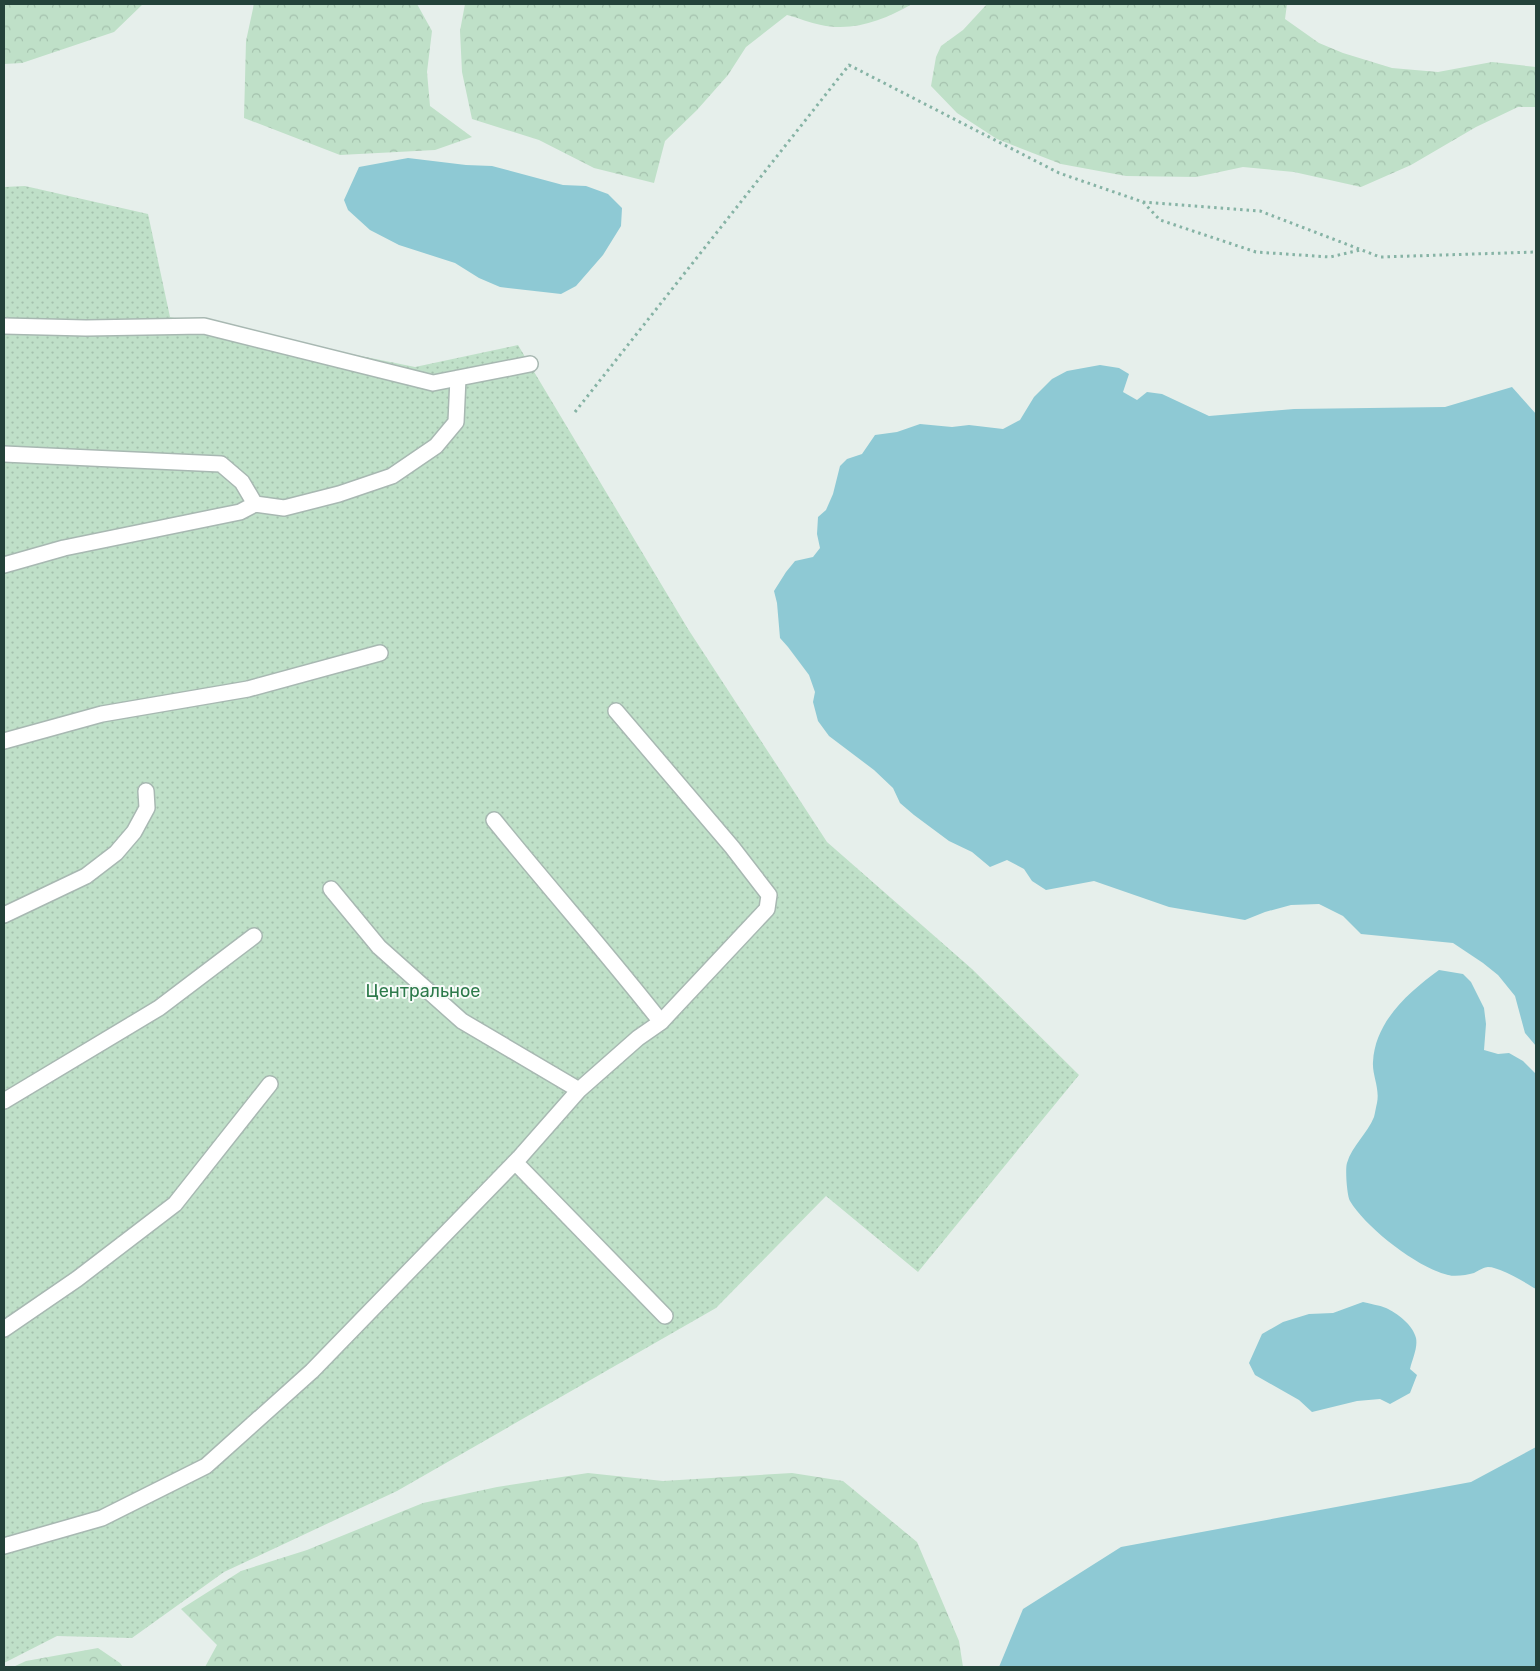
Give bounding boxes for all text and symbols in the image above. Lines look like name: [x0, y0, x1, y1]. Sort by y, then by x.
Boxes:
park label: Центральное: [366, 980, 480, 1002]

